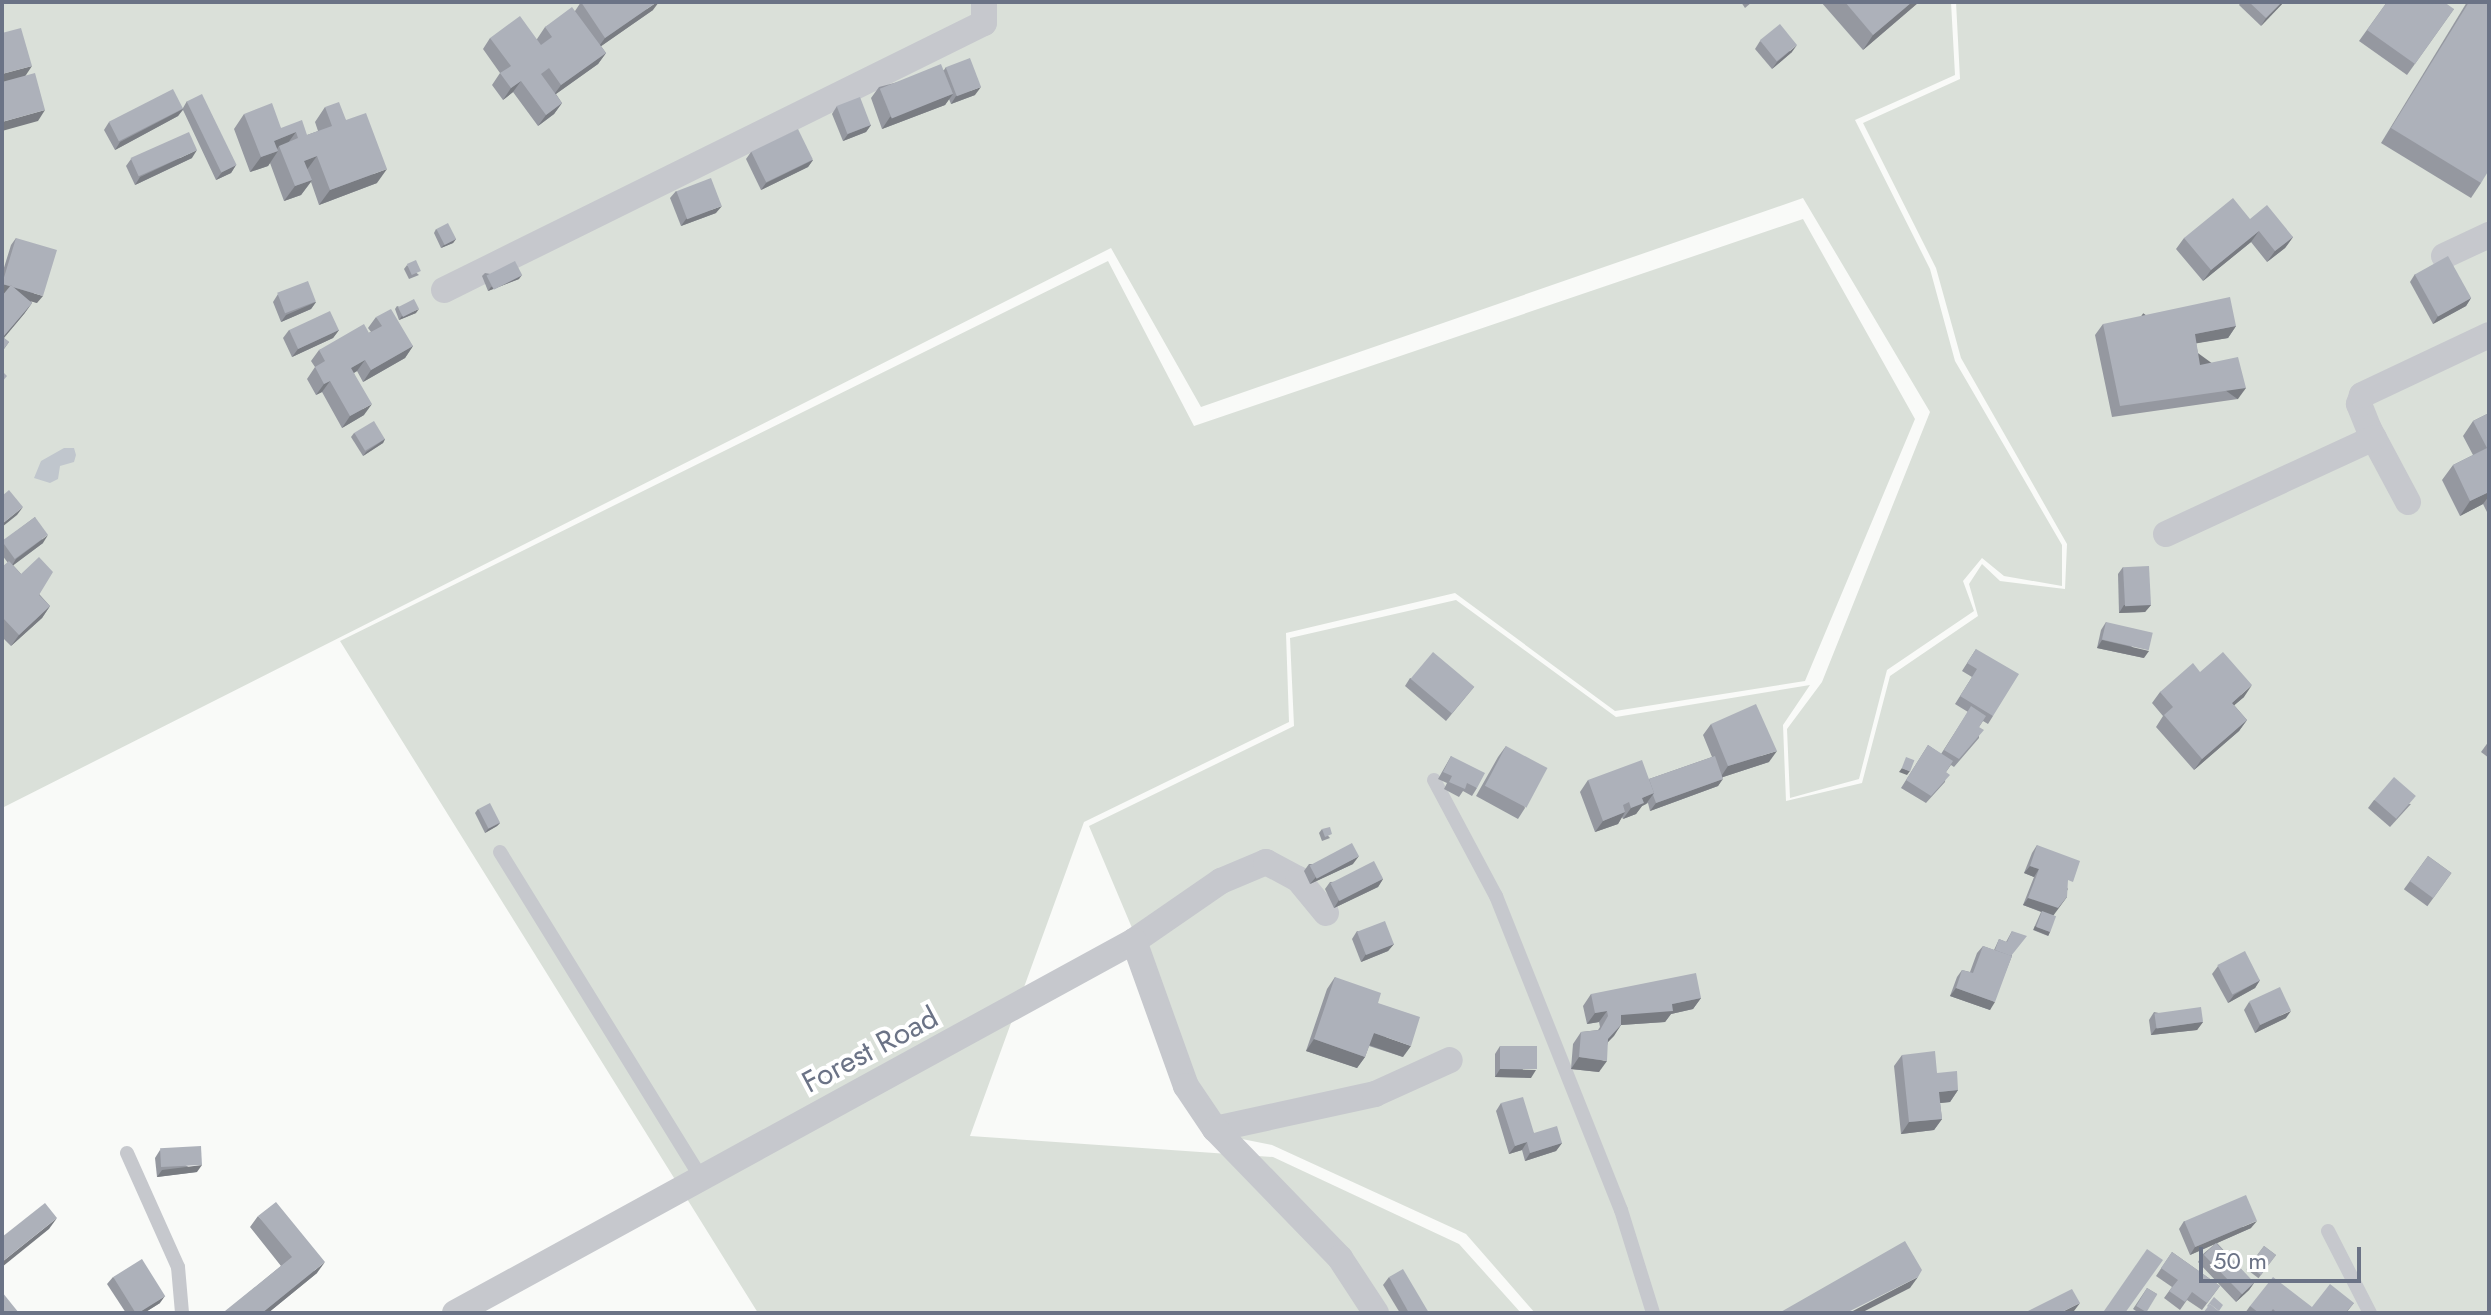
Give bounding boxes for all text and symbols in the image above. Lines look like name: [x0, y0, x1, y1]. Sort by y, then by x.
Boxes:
street label: Forest Road: [796, 999, 944, 1101]
scale bar: [2203, 1231, 2365, 1281]
text: 50 m: [2213, 1243, 2267, 1278]

